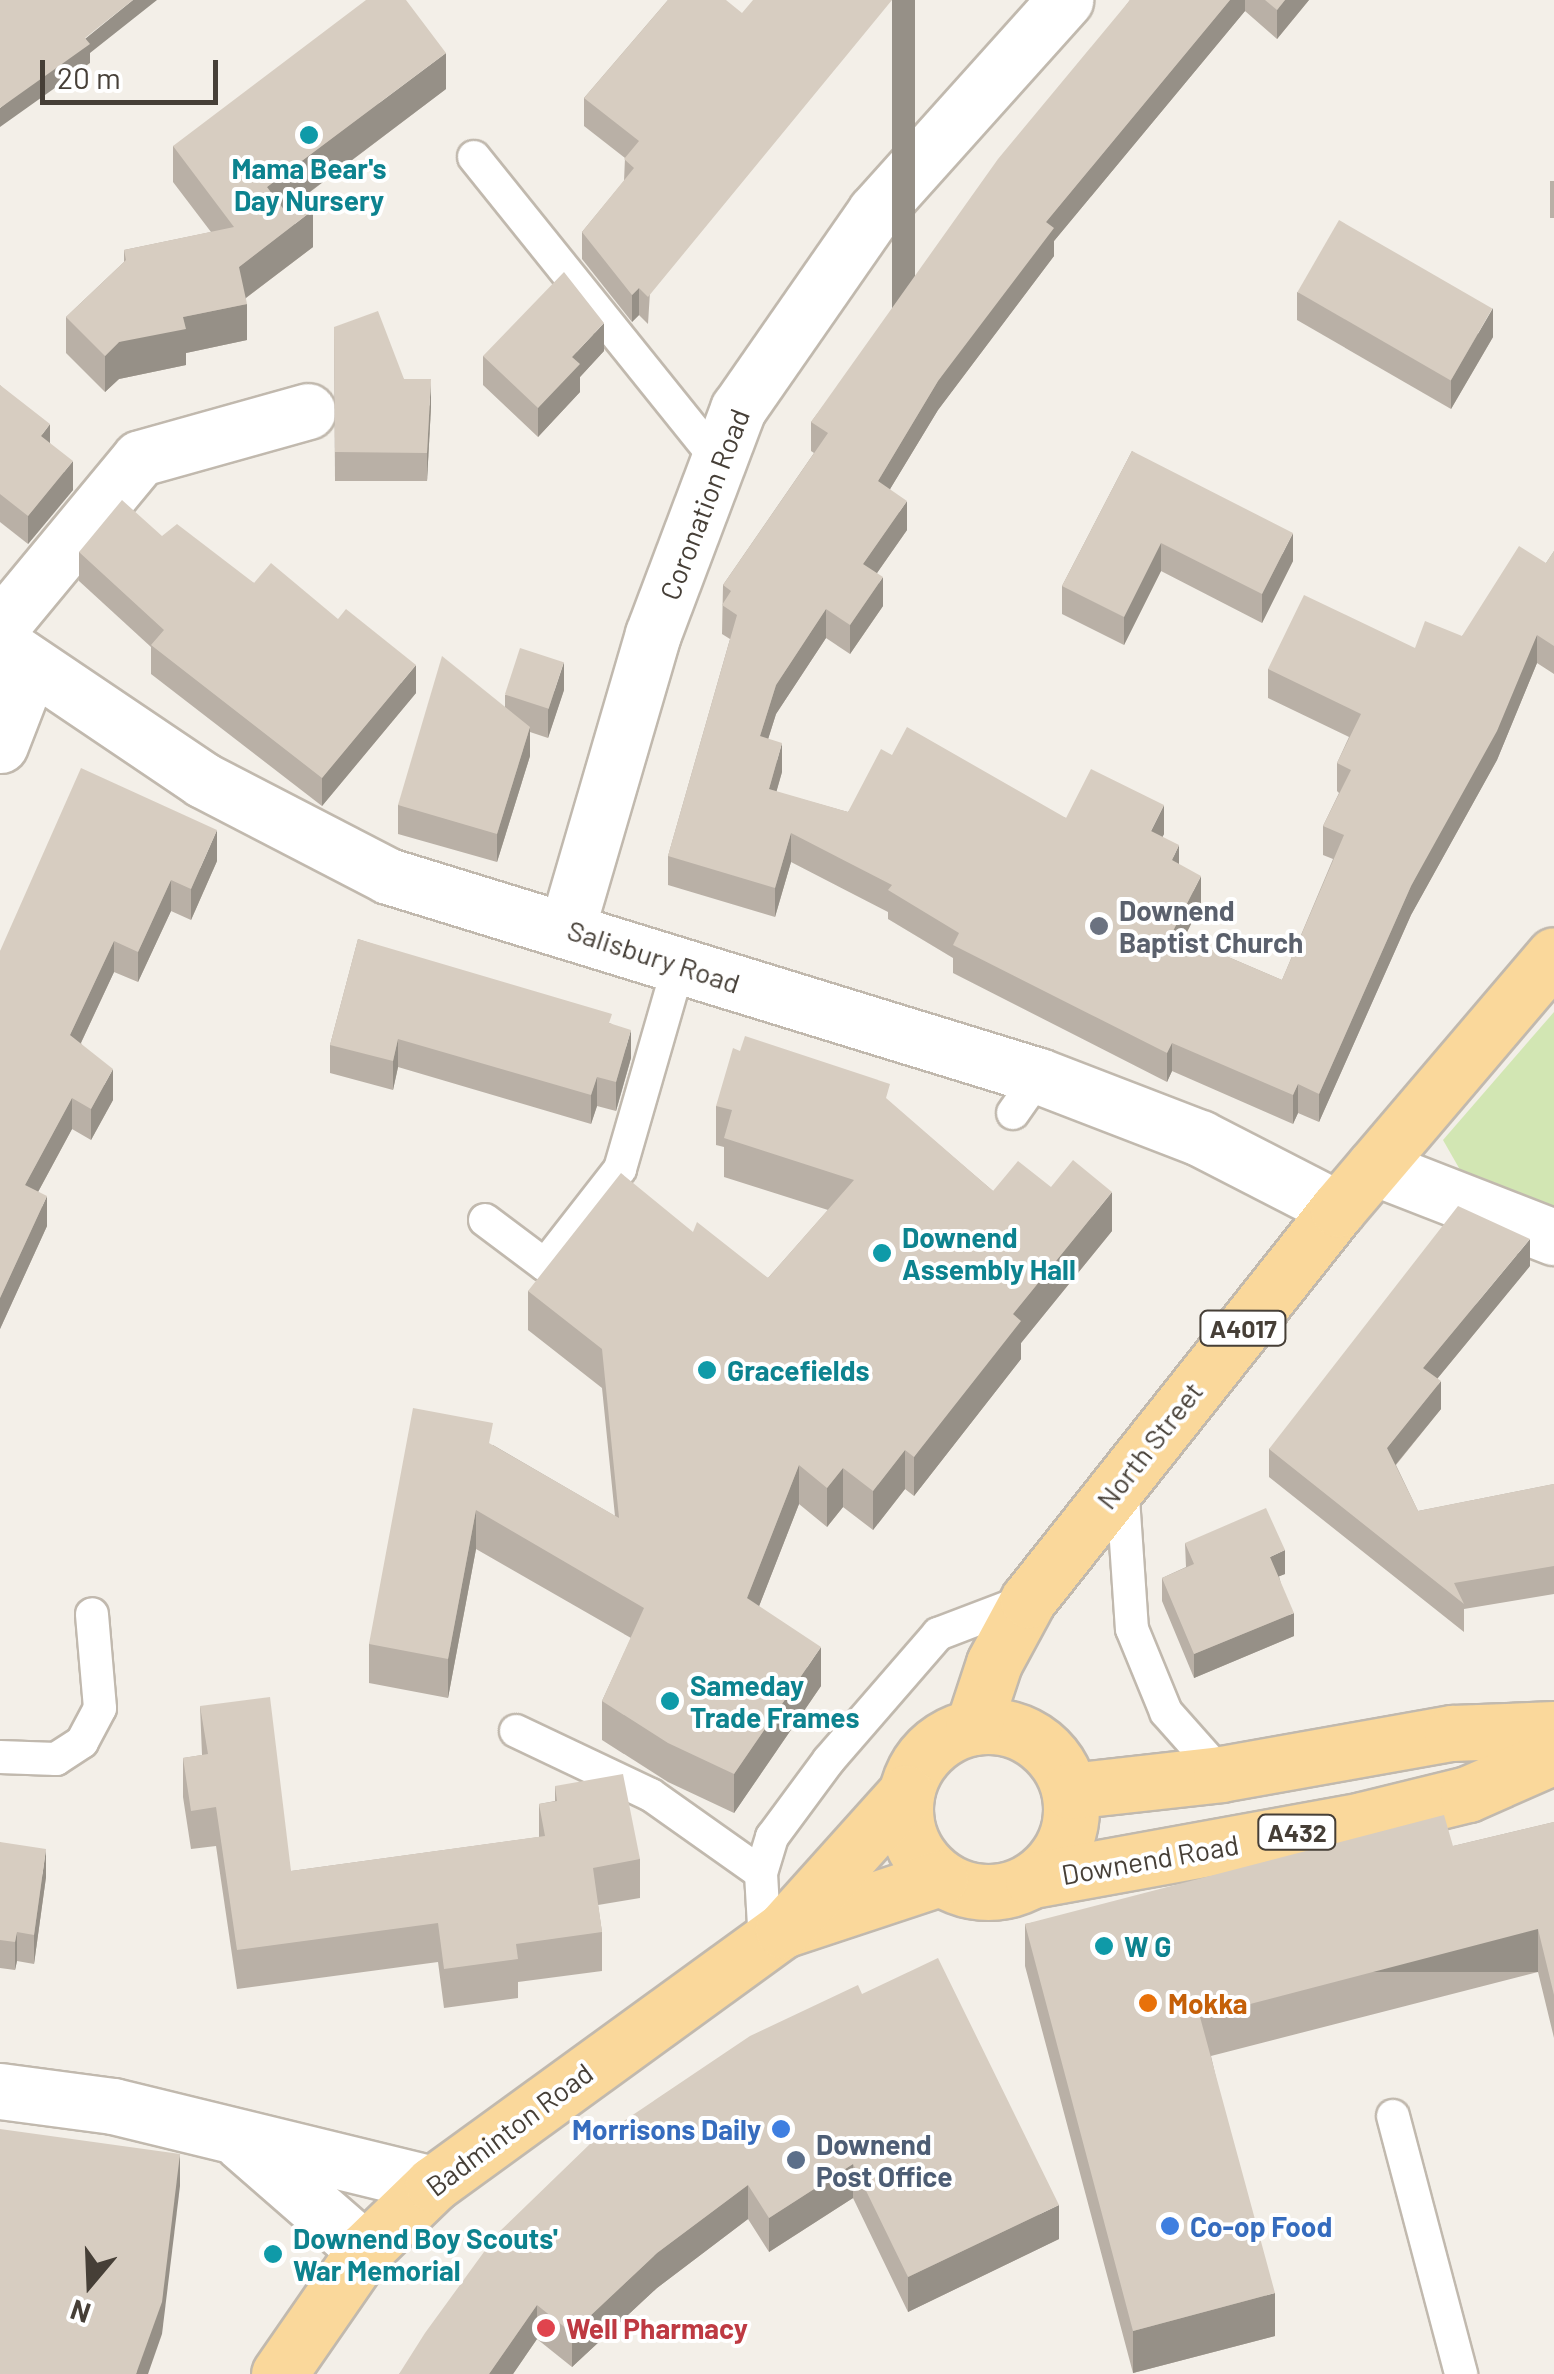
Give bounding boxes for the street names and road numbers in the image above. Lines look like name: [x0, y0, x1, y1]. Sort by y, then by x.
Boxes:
street label: Coronation Road: [652, 404, 756, 604]
street label: Salisbury Road: [564, 912, 744, 1000]
road number: A4017: [1198, 1308, 1288, 1348]
street label: North Street: [1089, 1375, 1209, 1515]
road number: A432: [1257, 1812, 1337, 1852]
street label: Downend Road: [1059, 1827, 1241, 1891]
street label: Badminton Road: [419, 2055, 599, 2203]

